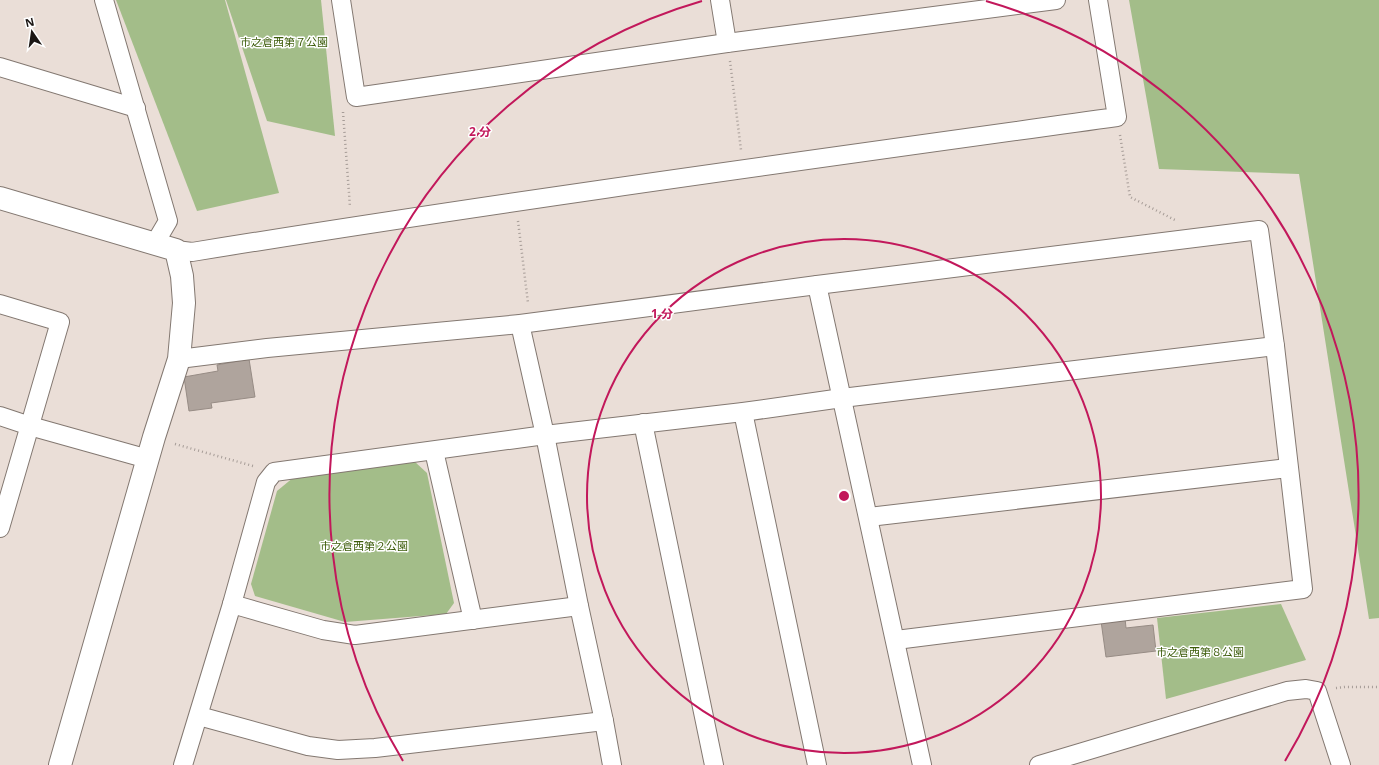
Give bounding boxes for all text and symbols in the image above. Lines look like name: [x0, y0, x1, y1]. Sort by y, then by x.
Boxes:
north arrow: [12, 12, 52, 52]
text: N: [24, 13, 36, 30]
park label: 市之倉西第７公園: [240, 34, 328, 49]
text: 2 分: [469, 123, 491, 140]
text: 1 分: [651, 305, 673, 322]
centre of rings: [837, 489, 851, 503]
park label: 市之倉西第２公園: [320, 538, 408, 553]
park label: 市之倉西第８公園: [1156, 644, 1244, 659]

